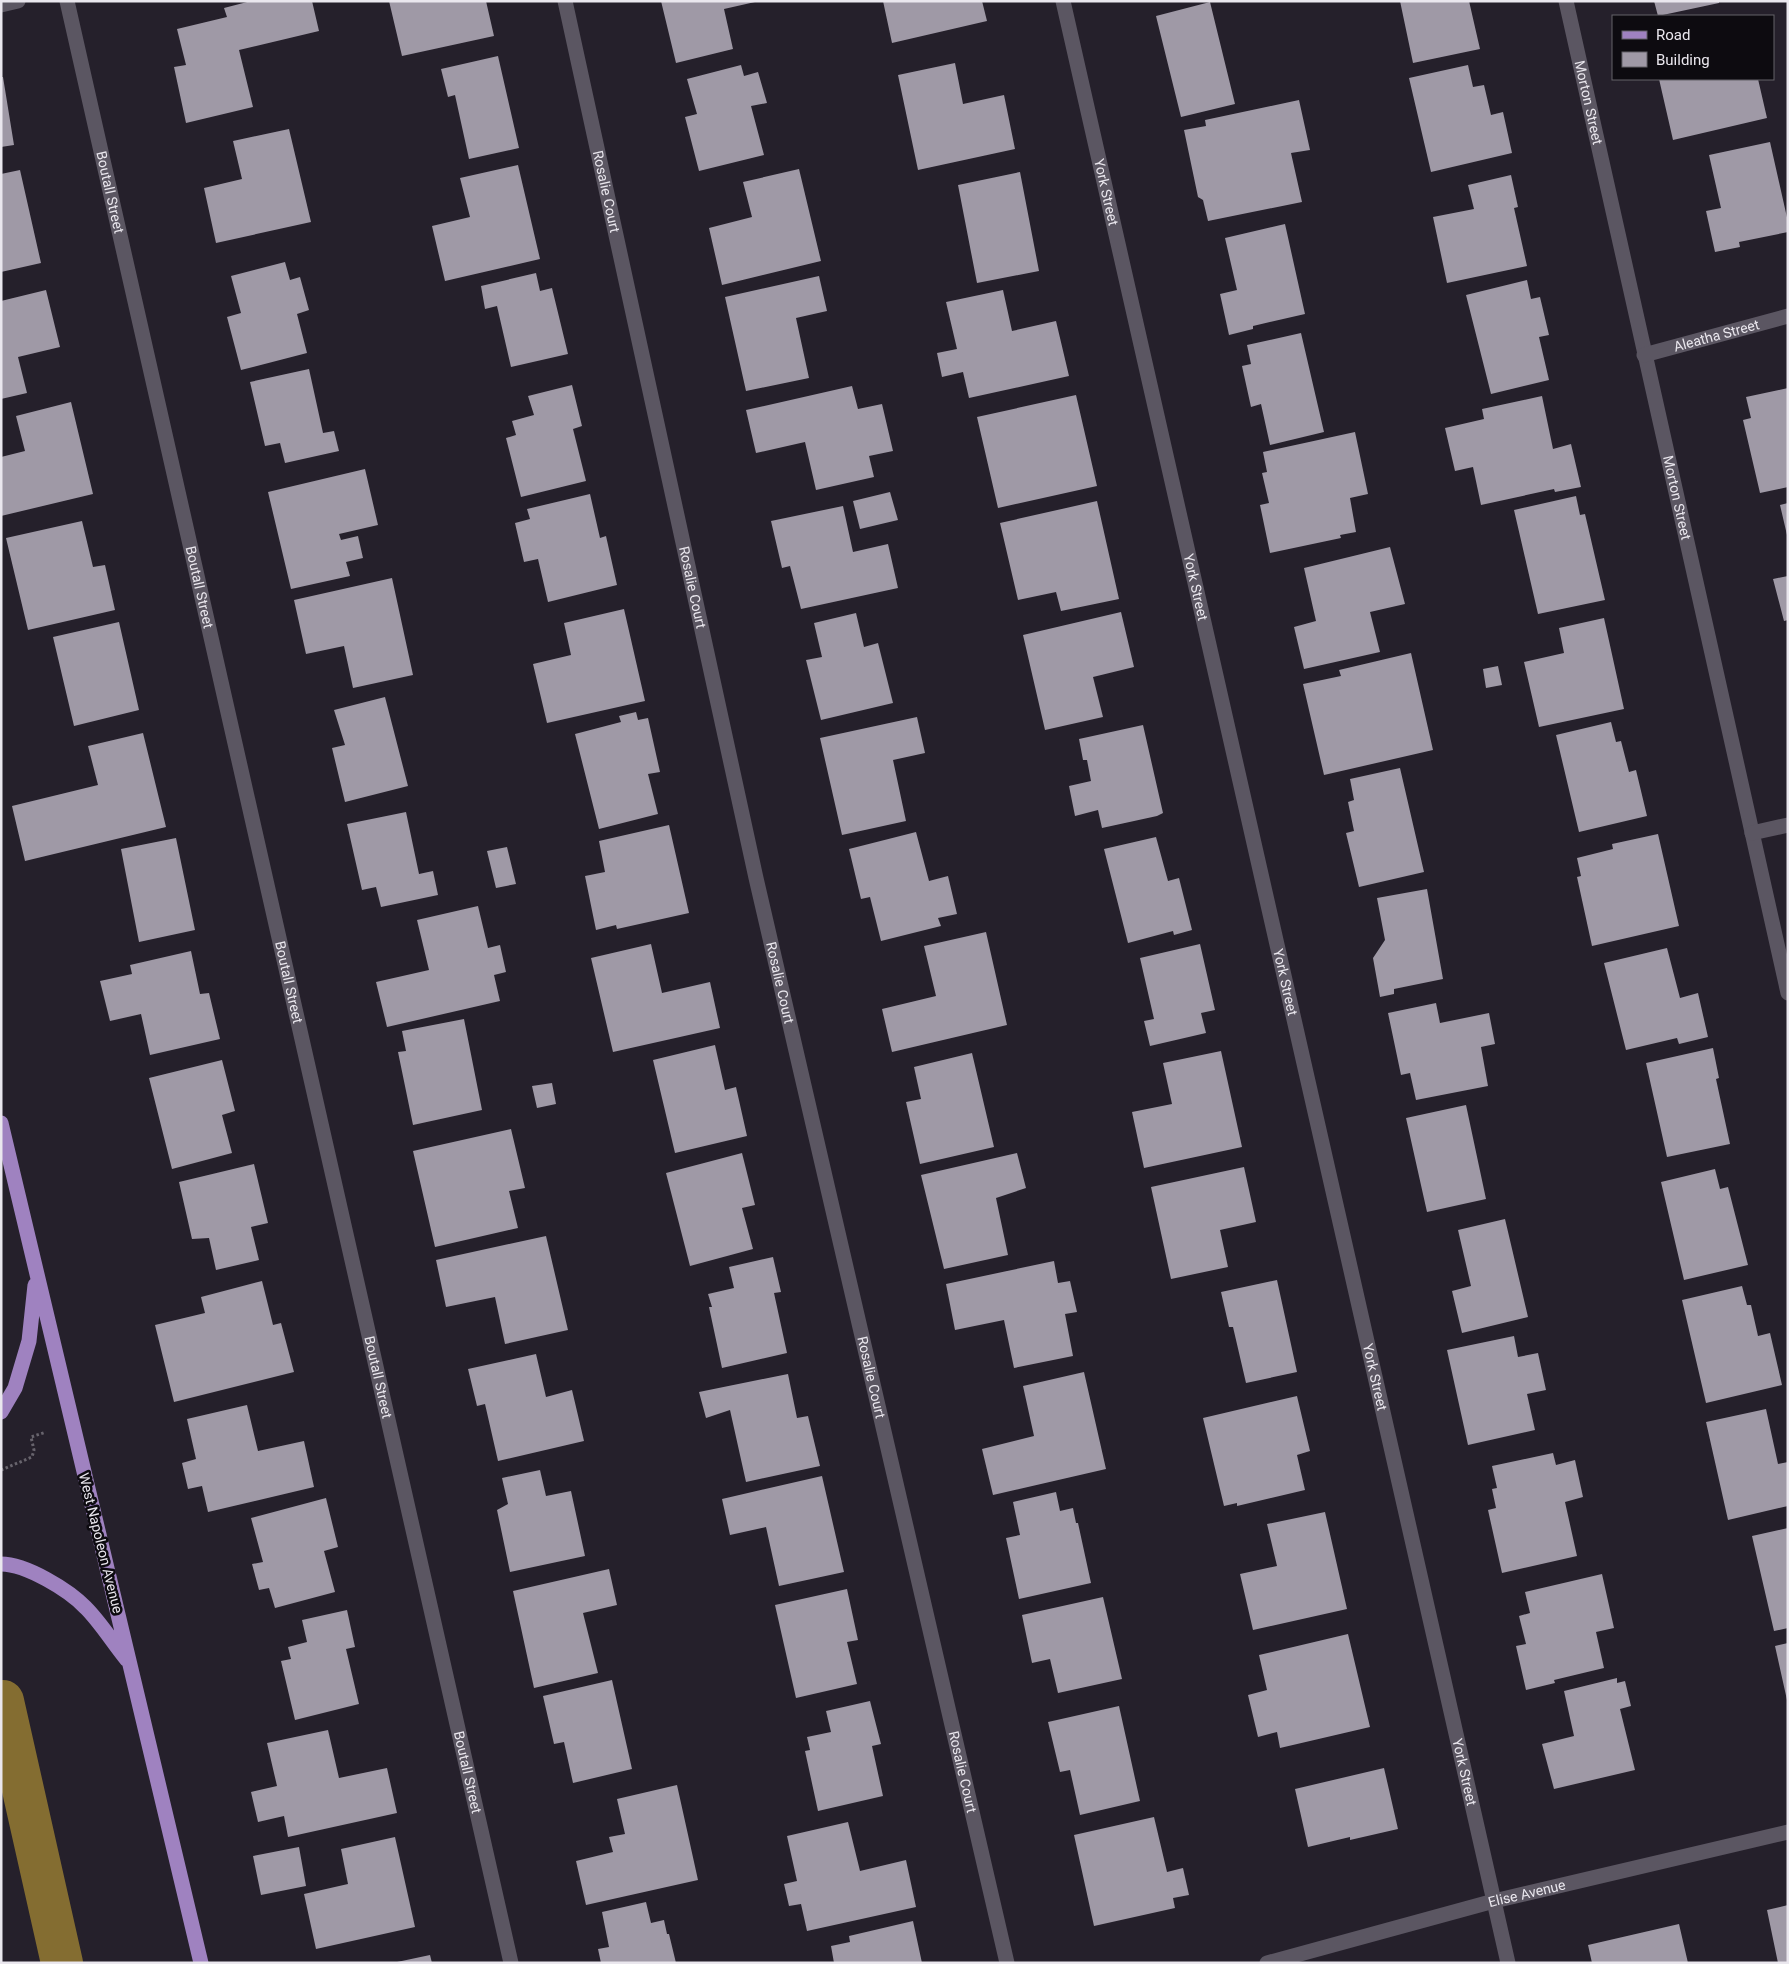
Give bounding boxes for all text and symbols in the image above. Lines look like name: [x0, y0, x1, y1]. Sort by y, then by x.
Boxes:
legend: [1612, 15, 1774, 80]
text: Road: [1656, 26, 1690, 44]
text: Building: [1656, 51, 1710, 69]
street label: Morton Street: [1572, 59, 1606, 147]
street label: Boutall Street: [93, 149, 127, 235]
street label: Rosalie Court: [590, 149, 623, 235]
street label: York Street: [1091, 157, 1122, 228]
street label: Aleatha Street: [1672, 316, 1761, 355]
street label: Morton Street: [1660, 454, 1694, 542]
street label: Boutall Street: [183, 544, 217, 630]
street label: Rosalie Court: [676, 545, 709, 630]
street label: York Street: [1181, 552, 1211, 623]
street label: Boutall Street: [272, 939, 306, 1025]
street label: Rosalie Court: [763, 940, 798, 1026]
street label: York Street: [1270, 947, 1301, 1018]
street label: Boutall Street: [361, 1334, 396, 1420]
street label: Rosalie Court: [854, 1335, 889, 1420]
street label: York Street: [1360, 1342, 1391, 1413]
street label: West Napoleon Avenue: [76, 1471, 126, 1615]
street label: Rosalie Court: [946, 1729, 980, 1815]
street label: Boutall Street: [451, 1730, 485, 1815]
street label: York Street: [1449, 1737, 1480, 1807]
street label: Elise Avenue: [1486, 1877, 1567, 1910]

